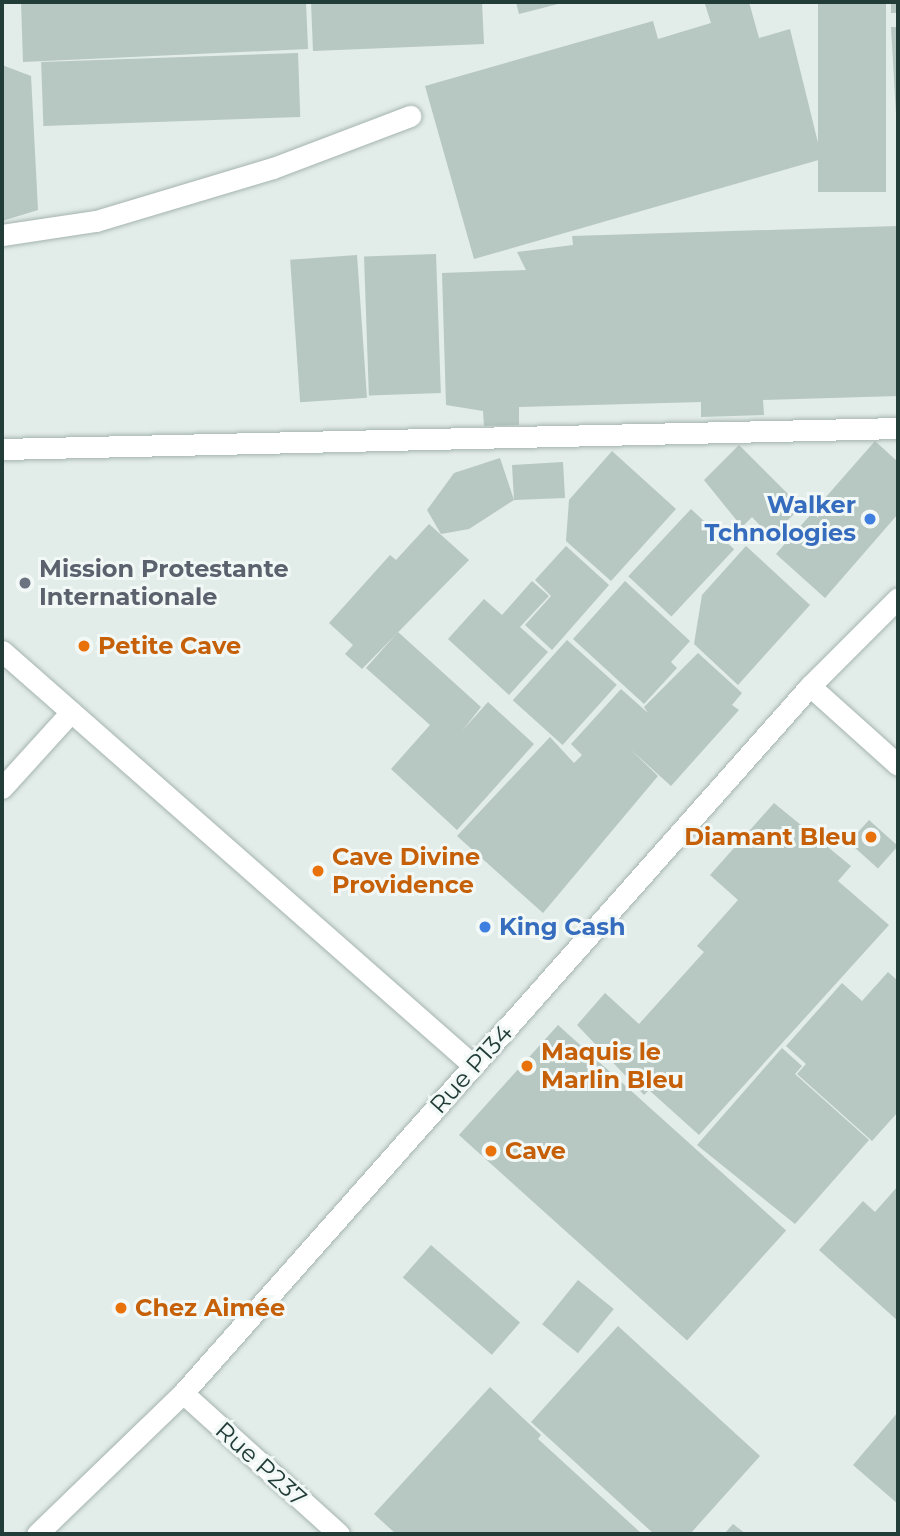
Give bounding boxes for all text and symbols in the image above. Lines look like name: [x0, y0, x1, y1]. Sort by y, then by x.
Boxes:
place label: Walker Tchnologies: [705, 491, 856, 547]
marker: Walker Tchnologies: [862, 511, 878, 527]
place label: Mission Protestante Internationale: [39, 555, 289, 611]
marker: Mission Protestante Internationale: [17, 575, 33, 591]
place label: Petite Cave: [98, 632, 241, 660]
marker: Petite Cave: [76, 638, 92, 654]
place label: Diamant Bleu: [684, 823, 857, 851]
marker: Diamant Bleu: [863, 829, 879, 845]
place label: Cave Divine Providence: [332, 843, 480, 899]
marker: Cave Divine Providence: [310, 863, 326, 879]
place label: King Cash: [499, 913, 626, 941]
marker: King Cash: [477, 919, 493, 935]
street label: Rue P134: [424, 1019, 518, 1119]
place label: Maquis le Marlin Bleu: [541, 1038, 684, 1094]
marker: Maquis le Marlin Bleu: [519, 1058, 535, 1074]
place label: Cave: [505, 1137, 566, 1165]
marker: Cave: [483, 1143, 499, 1159]
place label: Chez Aimée: [135, 1294, 285, 1322]
marker: Chez Aimée: [113, 1300, 129, 1316]
street label: Rue P237: [210, 1416, 312, 1512]

